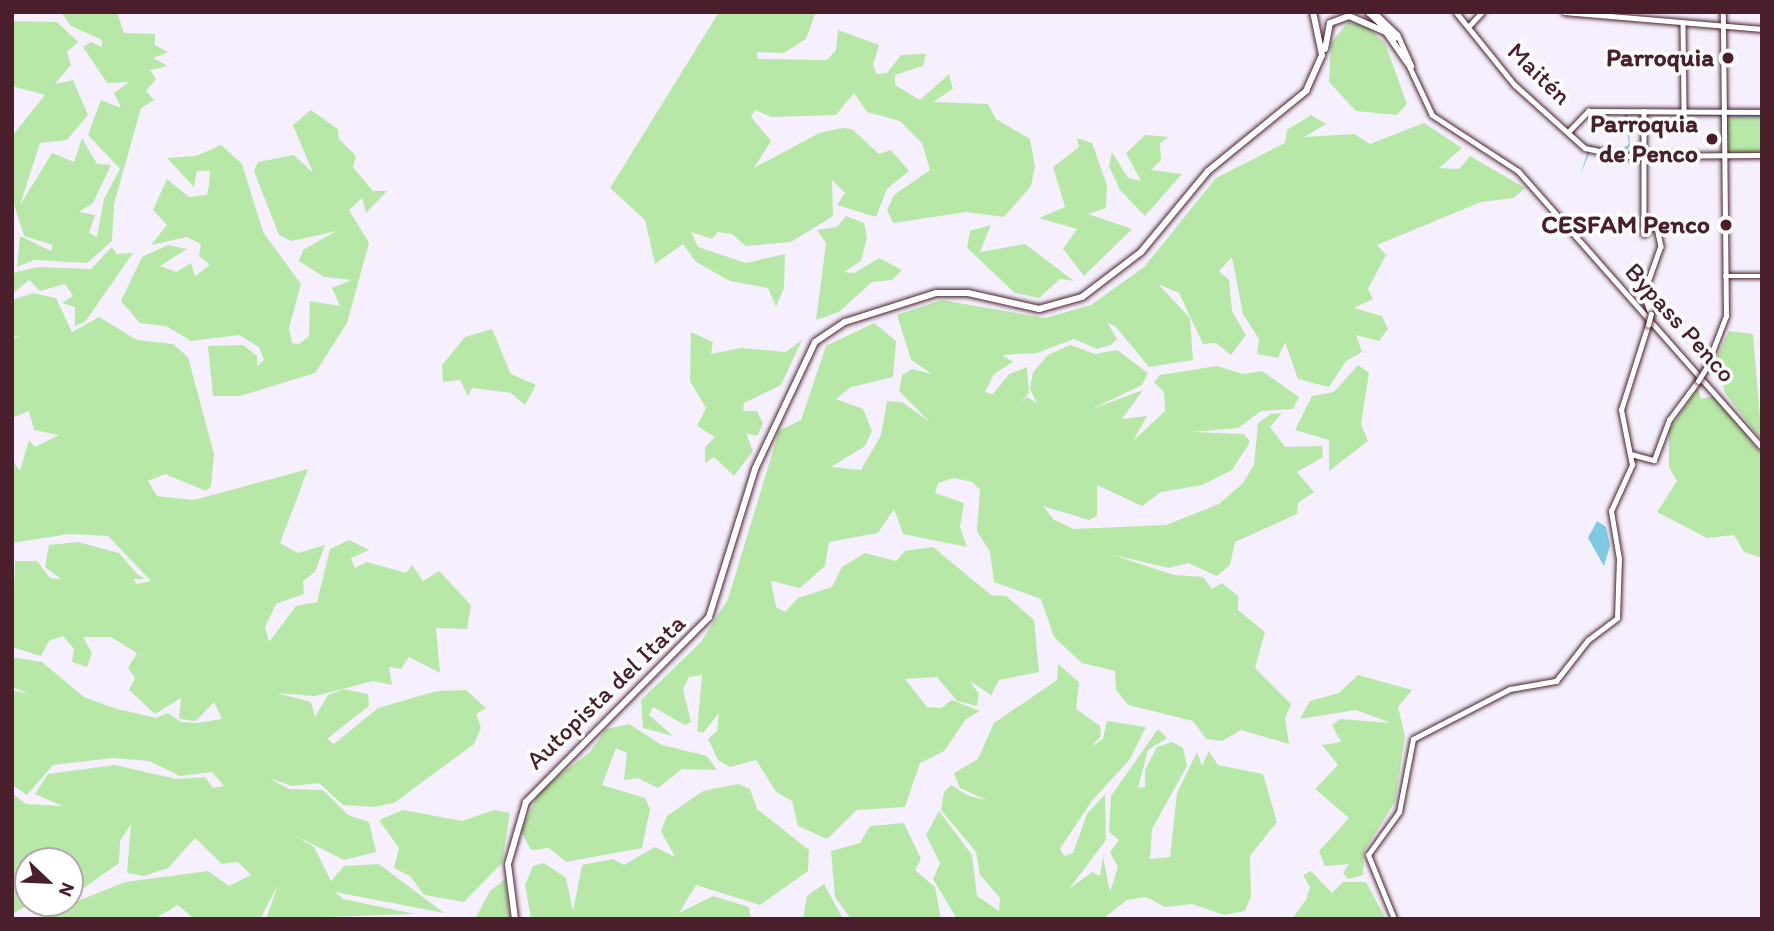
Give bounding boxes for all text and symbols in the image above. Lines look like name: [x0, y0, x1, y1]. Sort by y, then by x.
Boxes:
street label: Maitén: [1501, 36, 1577, 112]
place label: Parroquia: [1606, 42, 1714, 74]
marker: Parroquia: [1720, 50, 1736, 66]
place label: Parroquia de Penco: [1590, 108, 1698, 170]
marker: Parroquia de Penco: [1704, 131, 1720, 147]
place label: CESFAM Penco: [1542, 209, 1710, 241]
marker: CESFAM Penco: [1716, 215, 1736, 235]
street label: Bypass Penco: [1618, 257, 1742, 389]
street label: Autopista del Itata: [520, 608, 692, 776]
north arrow: [14, 847, 84, 917]
text: N: [54, 879, 80, 900]

